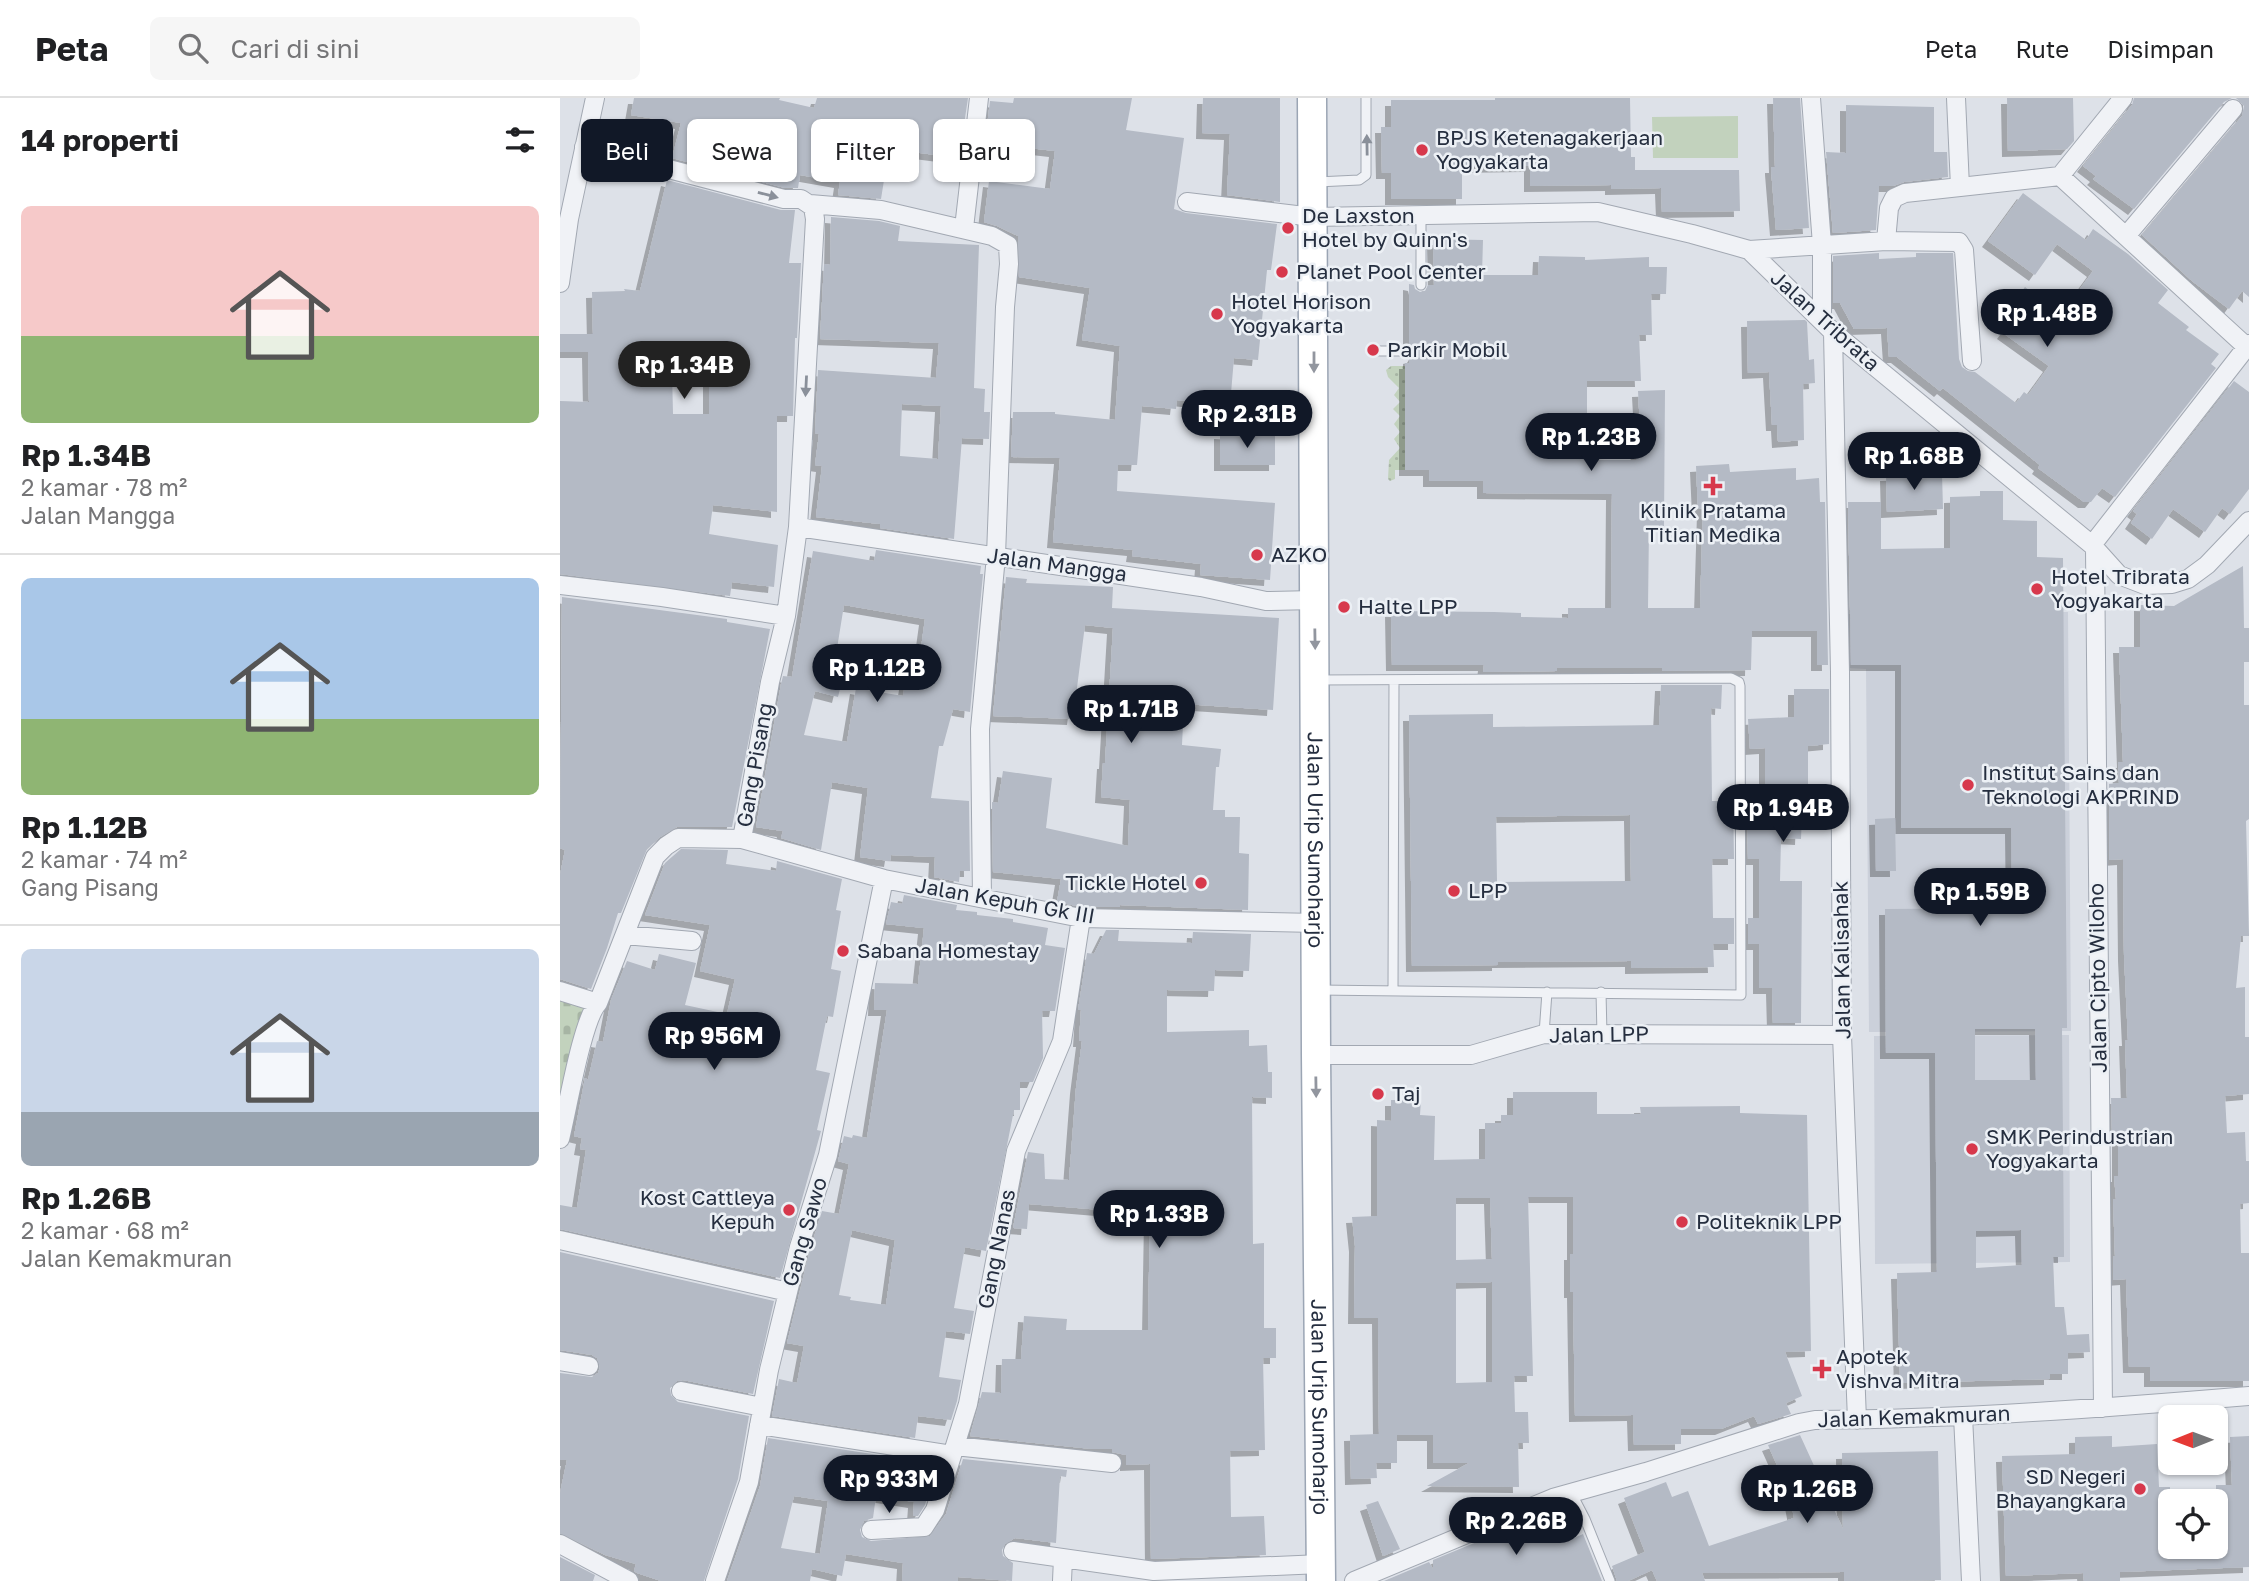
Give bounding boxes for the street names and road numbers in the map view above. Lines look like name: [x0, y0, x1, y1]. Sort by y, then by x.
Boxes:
street label: Jalan Tribrata: [1766, 264, 1886, 376]
street label: Jalan Mangga: [986, 541, 1129, 587]
street label: Gang Pisang: [730, 701, 778, 829]
street label: Jalan Urip Sumoharjo: [1303, 732, 1330, 948]
street label: Jalan Kepuh Gk III: [913, 871, 1097, 929]
street label: Jalan Kalisahak: [1827, 880, 1855, 1039]
street label: Jalan Cipto Wiloho: [2082, 883, 2112, 1073]
street label: Jalan LPP: [1549, 1020, 1649, 1048]
street label: Gang Sawo: [776, 1174, 832, 1289]
street label: Gang Nanas: [972, 1187, 1020, 1311]
street label: Jalan Urip Sumoharjo: [1306, 1299, 1334, 1515]
street label: Jalan Kemakmuran: [1817, 1400, 2011, 1432]

